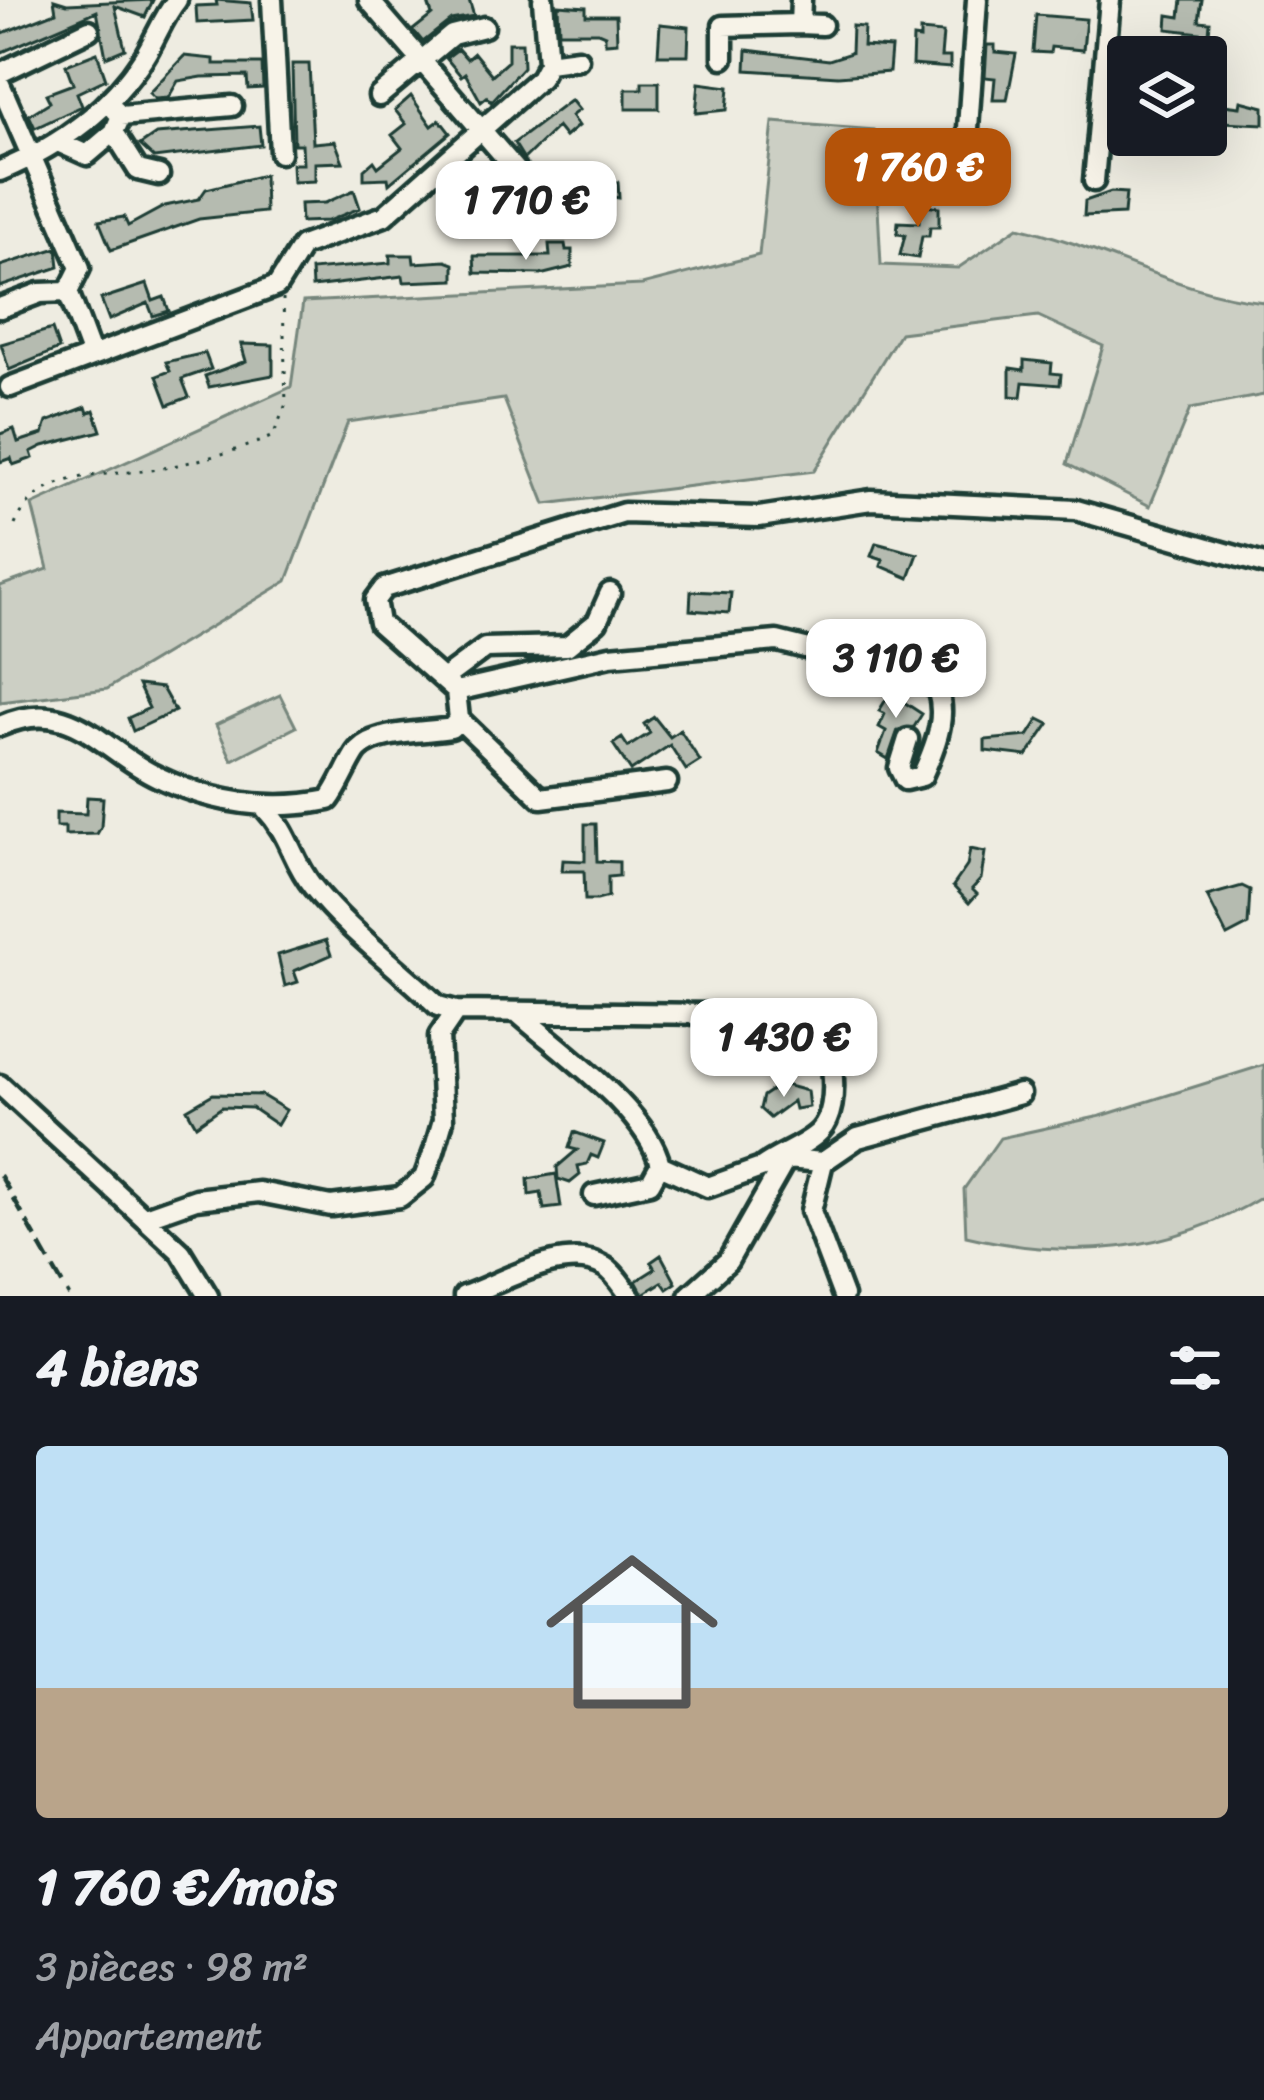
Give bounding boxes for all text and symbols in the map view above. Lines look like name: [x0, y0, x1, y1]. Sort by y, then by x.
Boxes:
map controls: [1107, 36, 1227, 156]
button: layers: [1107, 36, 1227, 156]
pin: 1 760 €: [807, 128, 1029, 230]
text: 1 760 €: [852, 132, 984, 201]
pin: 1 710 €: [415, 161, 637, 263]
text: 1 710 €: [463, 165, 589, 234]
pin: 3 110 €: [785, 619, 1007, 721]
text: 3 110 €: [833, 623, 959, 692]
pin: 1 430 €: [673, 998, 895, 1100]
text: 1 430 €: [717, 1002, 851, 1071]
text: 4 biens: [36, 1323, 198, 1413]
icon: filters: [1162, 1335, 1228, 1401]
icon: home: [524, 1524, 740, 1740]
text: 1 760 €/mois: [36, 1842, 337, 1932]
text: 3 pièces · 98 m²: [36, 1932, 308, 2001]
text: Appartement: [36, 2001, 262, 2070]

